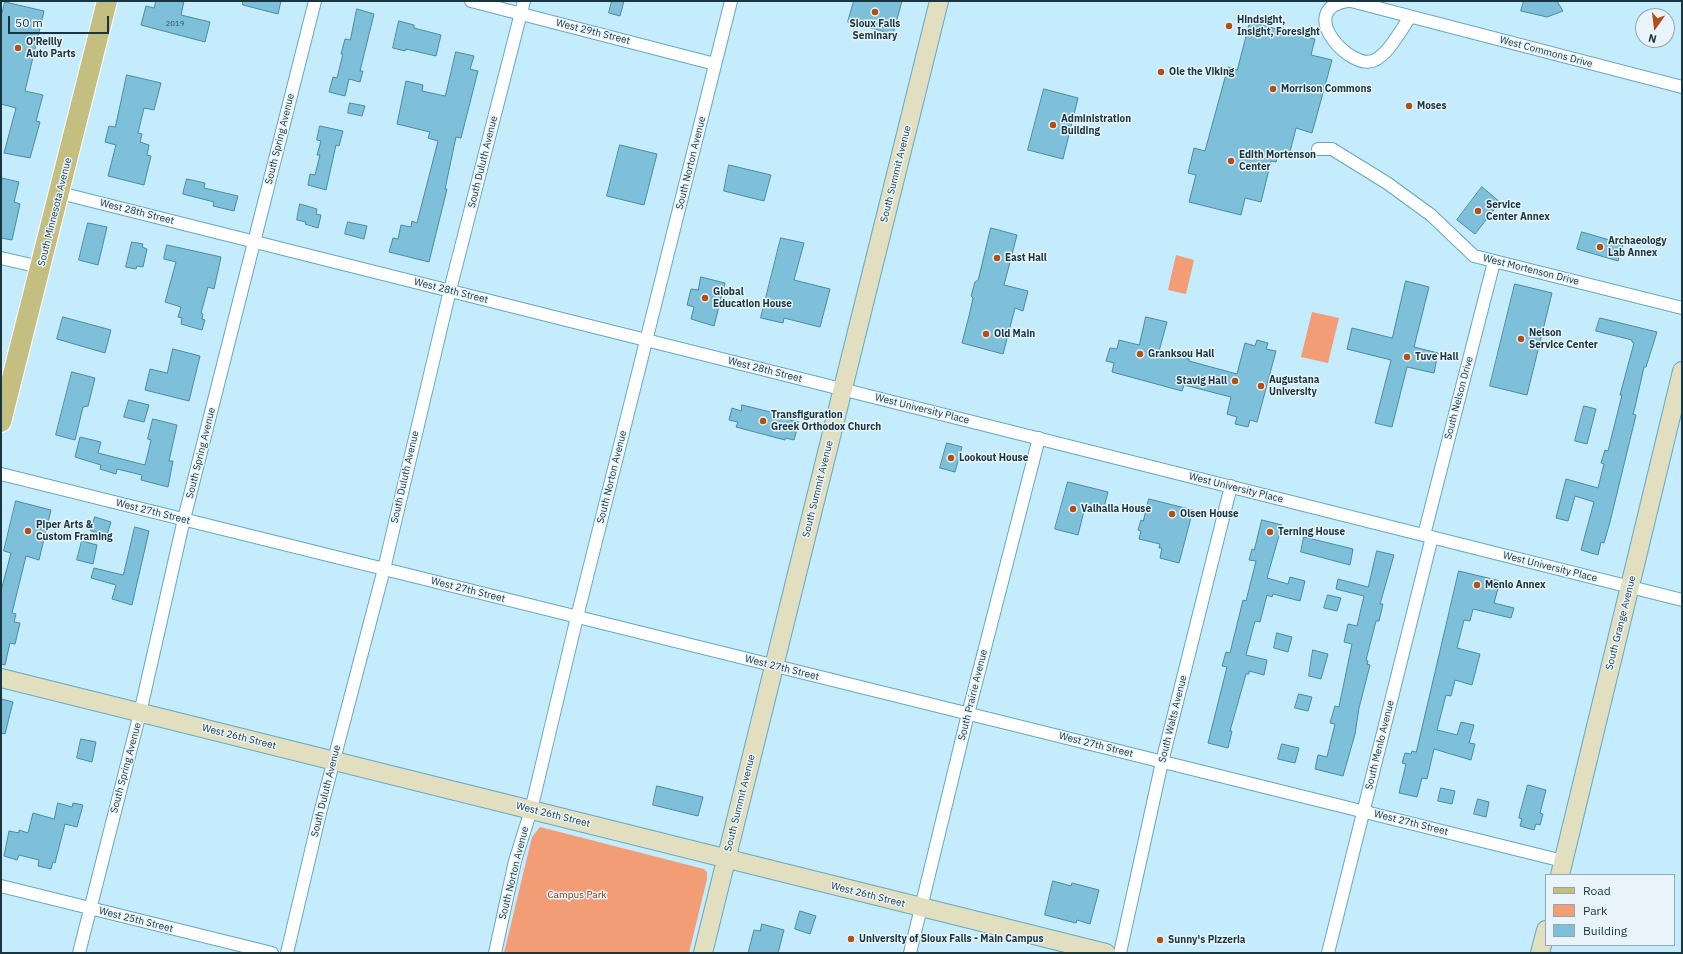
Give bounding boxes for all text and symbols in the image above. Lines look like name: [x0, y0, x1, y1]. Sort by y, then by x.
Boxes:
marker: Sioux Falls Seminary: [870, 7, 880, 17]
scale bar: [10, 8, 111, 34]
north arrow: [1635, 8, 1675, 48]
place label: Hindsight, Insight, Foresight: [1237, 14, 1320, 38]
text: 50 m: [15, 15, 43, 30]
street label: West 29th Street: [555, 17, 631, 47]
place label: Sioux Falls Seminary: [850, 18, 900, 42]
house number: 2019: [165, 19, 185, 29]
marker: Hindsight, Insight, Foresight: [1224, 21, 1234, 31]
text: N: [1647, 31, 1658, 46]
street label: West Commons Drive: [1498, 34, 1594, 70]
place label: O'Reilly Auto Parts: [26, 36, 76, 60]
marker: O'Reilly Auto Parts: [13, 43, 23, 53]
place label: Ole the Viking: [1169, 66, 1234, 78]
marker: Ole the Viking: [1156, 67, 1166, 77]
place label: Morrison Commons: [1281, 83, 1371, 95]
marker: Morrison Commons: [1268, 84, 1278, 94]
street label: South Spring Avenue: [263, 92, 297, 186]
place label: Moses: [1417, 100, 1447, 112]
marker: Moses: [1404, 101, 1414, 111]
place label: Administration Building: [1061, 113, 1131, 136]
street label: South Duluth Avenue: [466, 115, 500, 209]
street label: South Norton Avenue: [674, 115, 708, 211]
marker: Administration Building: [1048, 120, 1058, 130]
street label: South Summit Avenue: [878, 124, 914, 224]
place label: Edith Mortenson Center: [1239, 149, 1316, 172]
marker: Edith Mortenson Center: [1226, 156, 1236, 166]
street label: South Minnesota Avenue: [36, 157, 74, 267]
street label: West 28th Street: [99, 197, 175, 227]
place label: Service Center Annex: [1486, 199, 1550, 222]
marker: Service Center Annex: [1473, 206, 1483, 216]
place label: Archaeology Lab Annex: [1608, 235, 1666, 258]
marker: Archaeology Lab Annex: [1595, 242, 1605, 252]
place label: East Hall: [1005, 252, 1047, 264]
street label: West Mortenson Drive: [1482, 252, 1580, 288]
marker: East Hall: [992, 253, 1002, 263]
street label: West 28th Street: [413, 276, 489, 306]
place label: Global Education House: [713, 286, 792, 310]
marker: Global Education House: [700, 293, 710, 303]
place label: Nelson Service Center: [1529, 327, 1598, 350]
place label: Old Main: [994, 328, 1035, 340]
marker: Old Main: [981, 329, 991, 339]
marker: Nelson Service Center: [1516, 334, 1526, 344]
place label: Granksou Hall: [1148, 348, 1214, 360]
marker: Granksou Hall: [1135, 349, 1145, 359]
place label: Tuve Hall: [1415, 351, 1459, 363]
marker: Tuve Hall: [1402, 352, 1412, 362]
street label: West 28th Street: [727, 355, 803, 385]
street label: South Nelson Drive: [1442, 355, 1476, 441]
place label: Augustana University: [1269, 374, 1319, 398]
place label: Stavig Hall: [1176, 375, 1227, 387]
marker: Stavig Hall: [1230, 376, 1240, 386]
marker: Augustana University: [1256, 381, 1266, 391]
street label: West University Place: [874, 391, 970, 427]
street label: South Spring Avenue: [184, 406, 218, 500]
place label: Transfiguration Greek Orthodox Church: [771, 409, 881, 432]
marker: Transfiguration Greek Orthodox Church: [758, 416, 768, 426]
street label: South Norton Avenue: [595, 429, 629, 525]
street label: South Duluth Avenue: [389, 430, 421, 524]
street label: South Summit Avenue: [800, 439, 836, 539]
place label: Lookout House: [959, 452, 1028, 464]
marker: Lookout House: [946, 453, 956, 463]
street label: West University Place: [1188, 470, 1284, 506]
street label: West 27th Street: [115, 497, 191, 527]
place label: Valhalla House: [1081, 503, 1151, 515]
marker: Valhalla House: [1068, 504, 1078, 514]
place label: Olsen House: [1180, 508, 1239, 520]
marker: Olsen House: [1167, 509, 1177, 519]
place label: Piper Arts & Custom Framing: [36, 519, 113, 542]
marker: Piper Arts & Custom Framing: [23, 526, 33, 536]
place label: Terning House: [1278, 526, 1345, 538]
marker: Terning House: [1265, 527, 1275, 537]
street label: West University Place: [1502, 549, 1598, 585]
street label: West 27th Street: [430, 575, 506, 605]
street label: South Grange Avenue: [1603, 575, 1639, 671]
place label: Menlo Annex: [1485, 579, 1546, 591]
marker: Menlo Annex: [1472, 580, 1482, 590]
street label: South Prairie Avenue: [956, 648, 990, 742]
street label: West 27th Street: [744, 653, 820, 683]
street label: South Walts Avenue: [1156, 674, 1190, 764]
street label: South Menlo Avenue: [1363, 699, 1397, 791]
street label: South Spring Avenue: [108, 721, 144, 815]
street label: West 26th Street: [201, 722, 277, 752]
street label: West 27th Street: [1058, 730, 1134, 760]
street label: South Duluth Avenue: [309, 744, 343, 838]
street label: South Summit Avenue: [722, 753, 758, 853]
street label: West 26th Street: [515, 800, 591, 830]
street label: West 27th Street: [1373, 808, 1449, 838]
street label: South Norton Avenue: [497, 825, 531, 921]
legend: [1545, 874, 1675, 946]
street label: West 26th Street: [830, 880, 906, 910]
text: Road: [1583, 883, 1611, 898]
park label: Campus Park: [547, 889, 607, 901]
text: Park: [1583, 903, 1607, 918]
street label: West 25th Street: [98, 905, 174, 935]
text: Building: [1583, 923, 1627, 938]
place label: University of Sioux Falls - Main Campus: [859, 933, 1044, 945]
marker: University of Sioux Falls - Main Campus: [846, 934, 856, 944]
place label: Sunny's Pizzeria: [1168, 934, 1246, 946]
marker: Sunny's Pizzeria: [1155, 935, 1165, 945]

